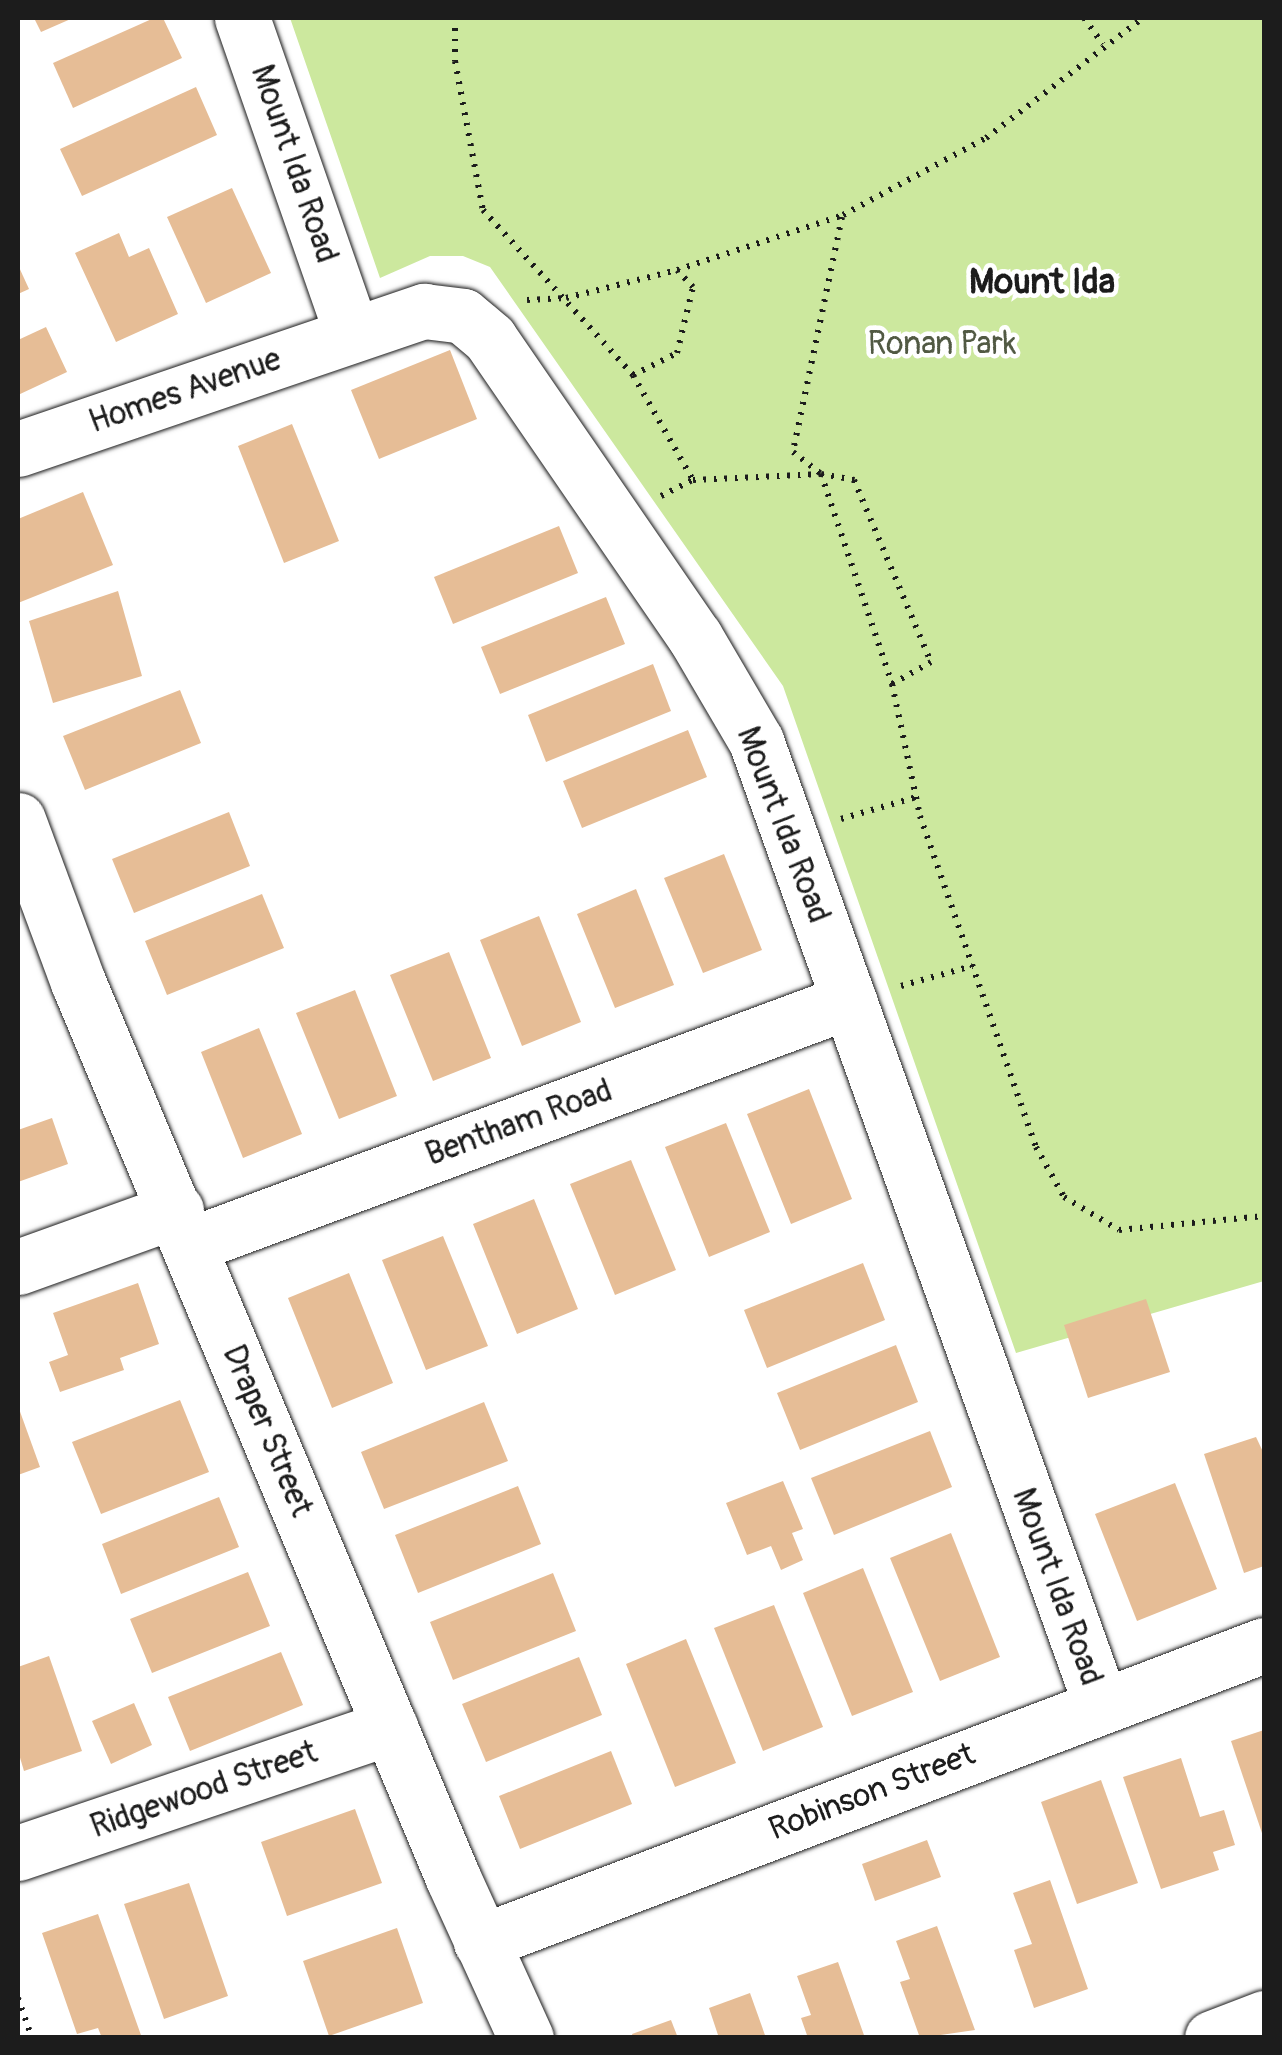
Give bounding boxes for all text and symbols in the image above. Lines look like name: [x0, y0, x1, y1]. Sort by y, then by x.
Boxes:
street label: Mount Ida Road: [242, 60, 346, 268]
district label: Mount Ida: [969, 261, 1115, 303]
park label: Ronan Park: [868, 325, 1016, 363]
street label: Homes Avenue: [84, 340, 286, 442]
street label: Mount Ida Road: [728, 722, 838, 928]
street label: Bentham Road: [421, 1072, 617, 1174]
street label: Draper Street: [214, 1340, 320, 1522]
street label: Mount Ida Road: [1004, 1483, 1110, 1691]
street label: Ridgewood Street: [86, 1733, 322, 1847]
street label: Robinson Street: [764, 1735, 980, 1849]

